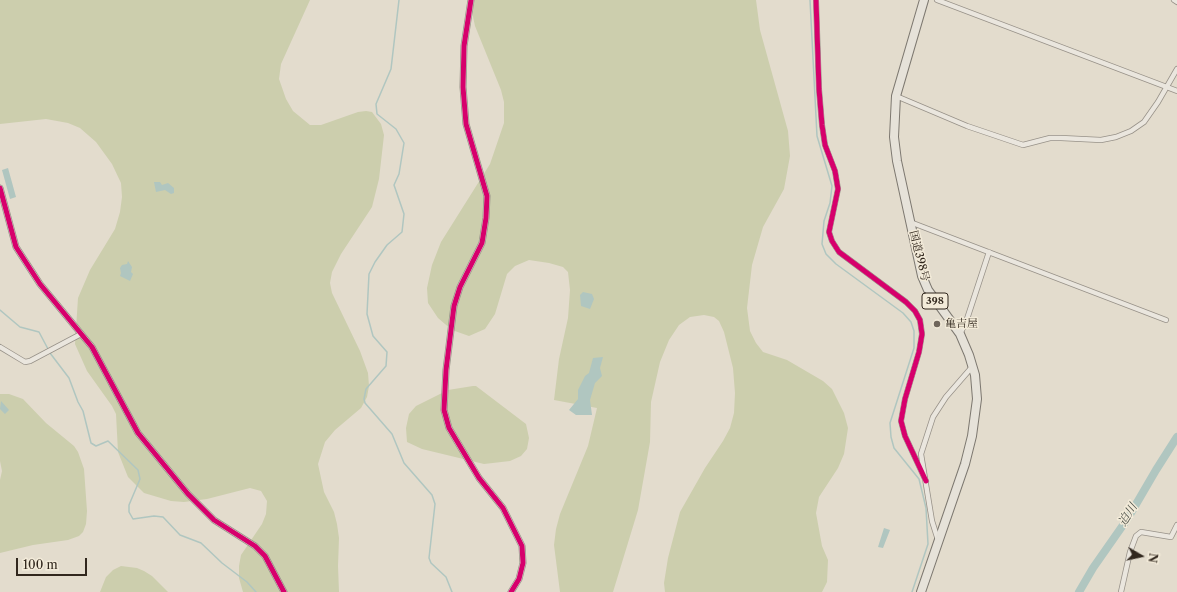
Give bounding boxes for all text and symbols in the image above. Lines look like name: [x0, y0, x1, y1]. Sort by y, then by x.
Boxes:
street label: 国道398号: [906, 229, 932, 283]
road number: 398: [922, 293, 948, 309]
place label: 亀吉屋: [945, 317, 978, 331]
marker: 亀吉屋: [932, 319, 942, 329]
water label: 迫川: [1116, 501, 1140, 529]
north arrow: [1121, 536, 1161, 576]
scale bar: [18, 550, 89, 576]
text: N: [1145, 552, 1161, 564]
text: 100 m: [23, 557, 58, 572]

